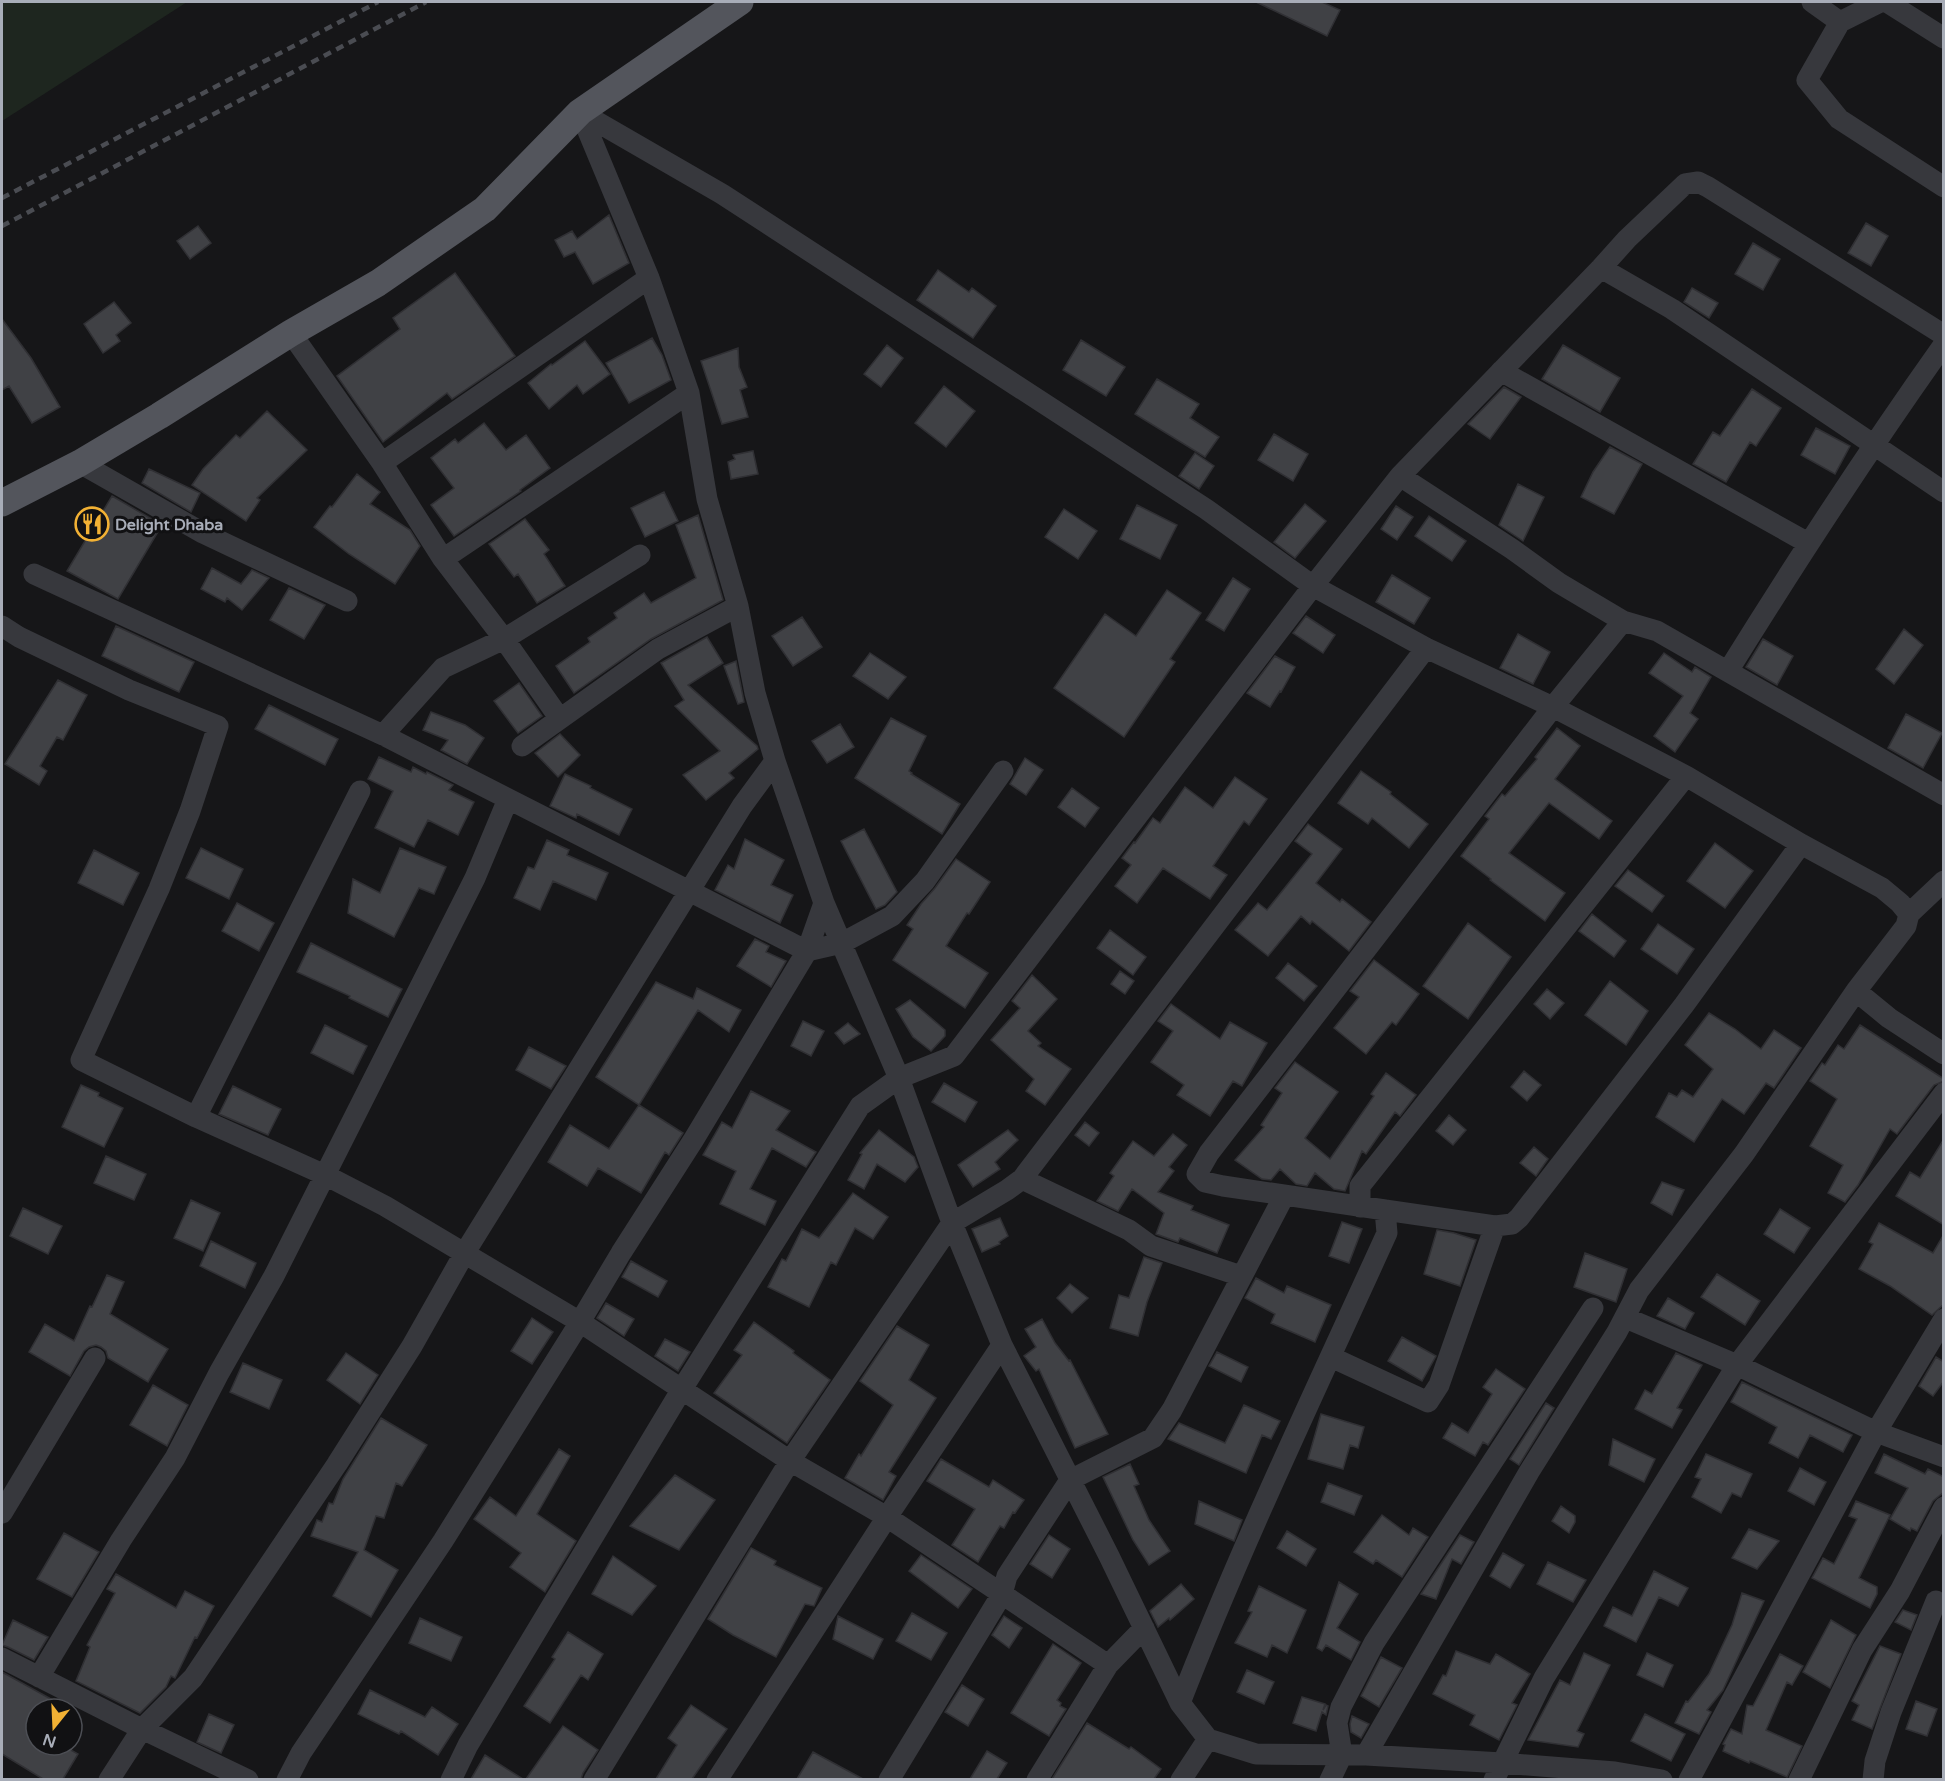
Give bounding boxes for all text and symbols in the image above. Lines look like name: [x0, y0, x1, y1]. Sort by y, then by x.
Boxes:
restaurant icon: Delight Dhaba: [74, 506, 110, 542]
place label: Delight Dhaba: [115, 515, 223, 535]
north arrow: [24, 1697, 84, 1757]
text: N: [40, 1729, 59, 1752]

